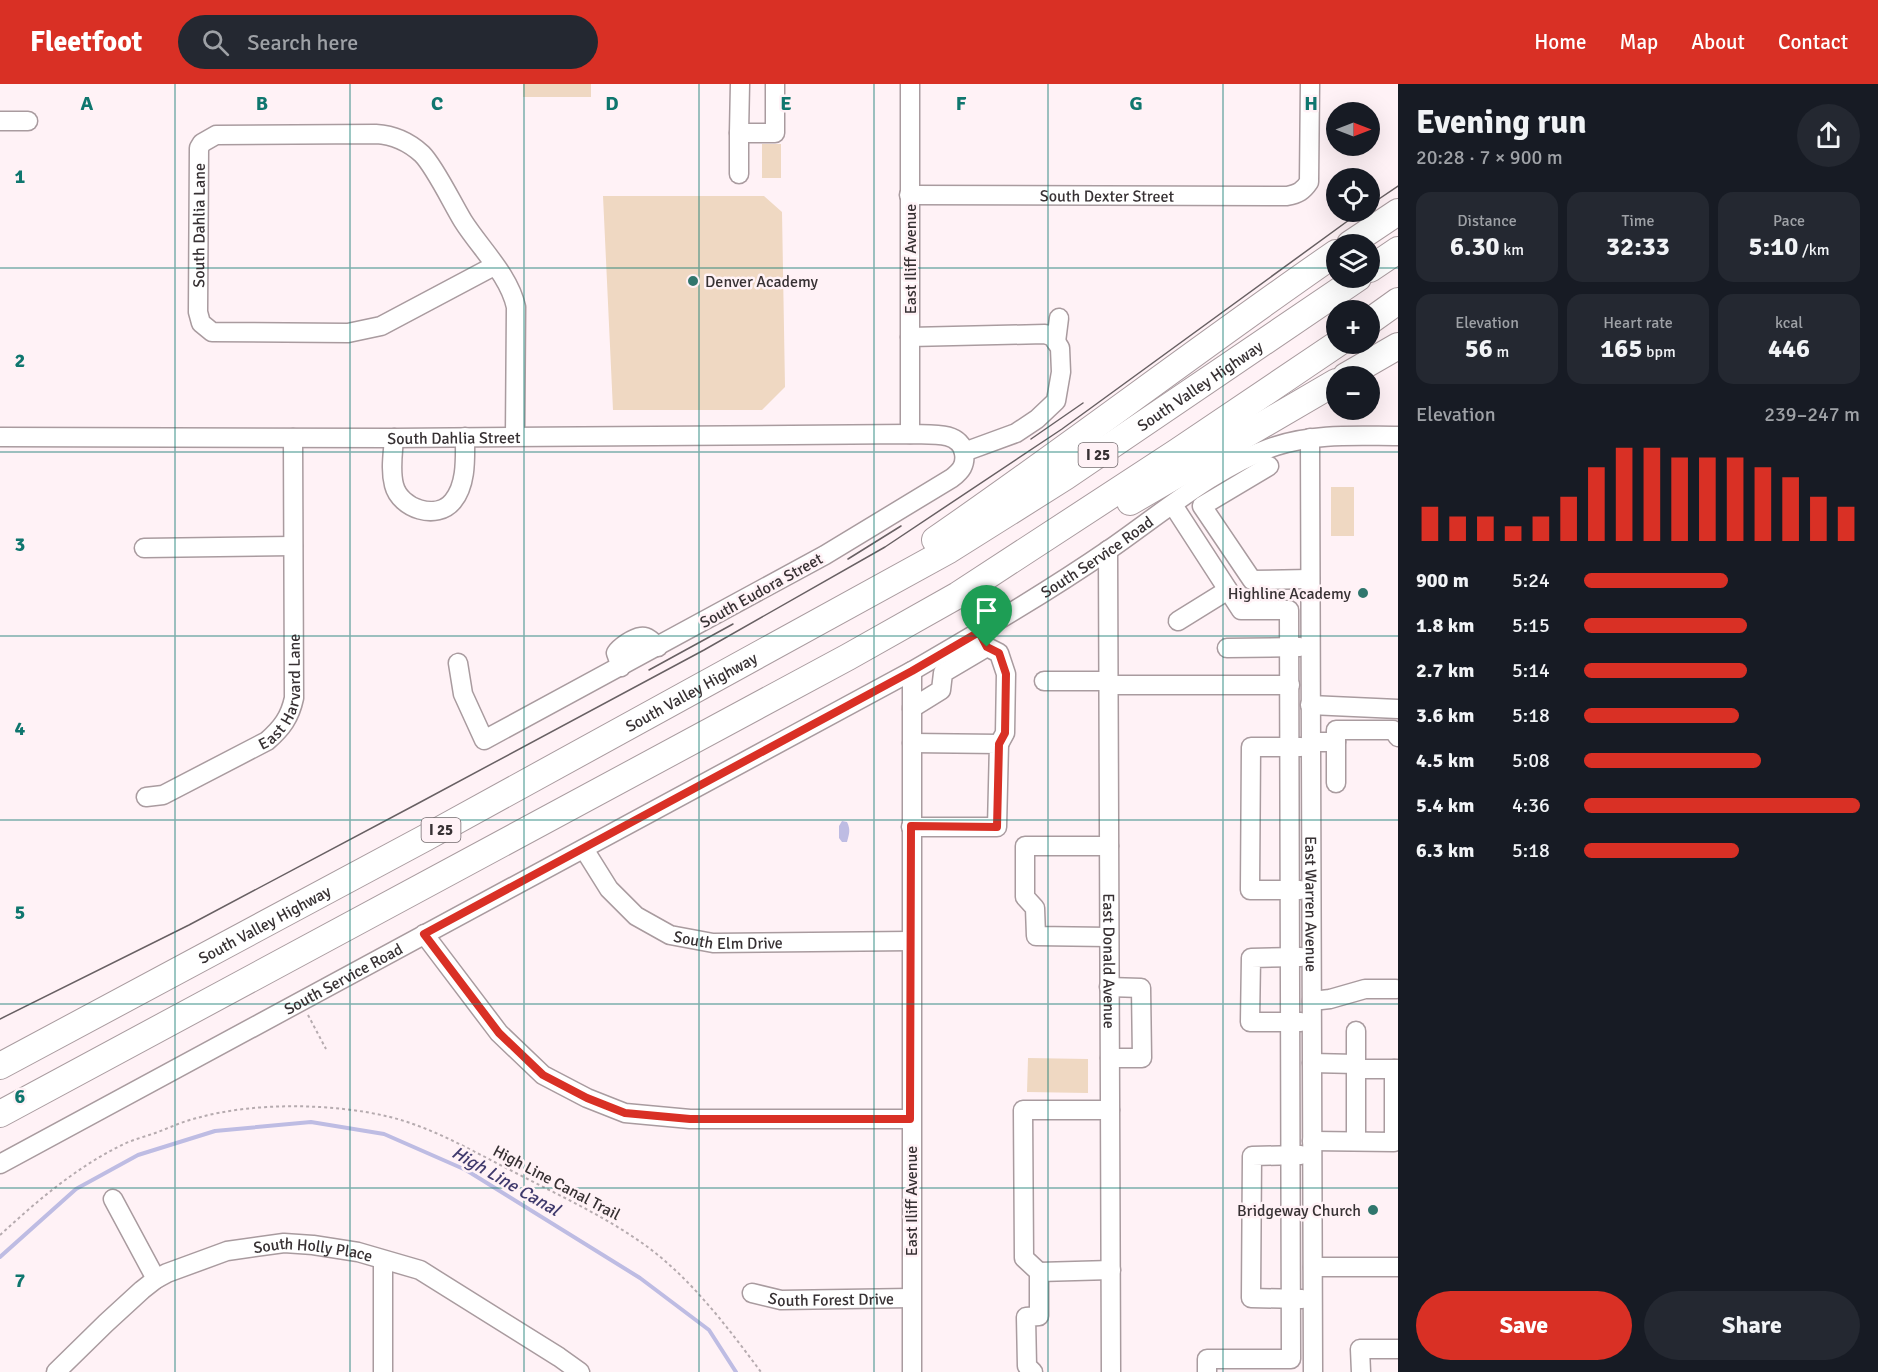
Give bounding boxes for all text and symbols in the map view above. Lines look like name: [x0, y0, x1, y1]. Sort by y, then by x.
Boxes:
search box: [178, 15, 598, 69]
text: Fleetfoot: [30, 25, 142, 59]
icon: search: [199, 26, 232, 59]
text: Search here: [247, 29, 358, 56]
text: Home: [1534, 29, 1587, 55]
text: Map: [1620, 29, 1658, 55]
text: About: [1691, 29, 1745, 55]
text: Contact: [1778, 29, 1848, 55]
text: A: [81, 91, 94, 116]
text: B: [256, 91, 268, 116]
text: C: [431, 91, 443, 116]
text: D: [605, 91, 619, 116]
text: E: [780, 91, 792, 116]
text: F: [956, 91, 967, 116]
text: G: [1129, 91, 1143, 116]
text: H: [1304, 91, 1318, 116]
north arrow: [1326, 102, 1380, 156]
map controls: [1326, 102, 1380, 420]
text: Evening run: [1416, 102, 1586, 143]
button: share: [1797, 104, 1860, 167]
text: 20:28 · 7 × 900 m: [1416, 145, 1563, 170]
street label: South Dahlia Lane: [189, 163, 210, 288]
text: 1: [15, 164, 26, 189]
button: locate: [1326, 168, 1380, 222]
street label: South Dexter Street: [1040, 186, 1175, 207]
street label: East Iliff Avenue: [901, 204, 921, 314]
text: Distance: [1457, 211, 1517, 231]
text: Time: [1622, 211, 1654, 231]
text: Pace: [1773, 211, 1805, 231]
text: 6.30: [1450, 231, 1500, 263]
text: 32:33: [1606, 231, 1670, 263]
text: 5:10: [1749, 231, 1798, 263]
button: layers: [1326, 234, 1380, 288]
text: km: [1500, 240, 1524, 260]
text: /km: [1798, 240, 1829, 260]
place label: Denver Academy: [705, 272, 819, 292]
marker: Denver Academy: [686, 274, 700, 288]
button: +: [1326, 300, 1380, 354]
text: Elevation: [1455, 313, 1519, 333]
text: Heart rate: [1603, 313, 1673, 333]
text: kcal: [1775, 313, 1803, 333]
text: 56: [1465, 333, 1493, 365]
text: 165: [1600, 333, 1642, 365]
text: 446: [1768, 333, 1810, 365]
street label: South Valley Highway: [1134, 336, 1267, 436]
text: m: [1493, 342, 1509, 362]
text: bpm: [1642, 342, 1676, 362]
text: 2: [15, 348, 25, 373]
button: −: [1326, 366, 1380, 420]
text: Elevation: [1416, 402, 1496, 427]
text: 239–247 m: [1764, 402, 1860, 427]
street label: South Dahlia Street: [387, 428, 521, 449]
road number: I 25: [1078, 443, 1118, 467]
street label: South Service Road: [1037, 512, 1157, 603]
text: 3: [15, 532, 25, 557]
street label: South Eudora Street: [697, 549, 827, 633]
text: 900 m: [1416, 568, 1469, 593]
text: 5:24: [1512, 568, 1550, 593]
place label: Highline Academy: [1228, 584, 1352, 604]
pin: [961, 585, 1012, 647]
marker: Highline Academy: [1356, 586, 1370, 600]
icon: arrive: [970, 594, 1003, 627]
text: 1.8 km: [1416, 613, 1474, 638]
text: 5:15: [1512, 613, 1550, 638]
street label: East Harvard Lane: [255, 634, 305, 755]
street label: South Valley Highway: [622, 648, 761, 737]
text: 2.7 km: [1416, 658, 1474, 683]
text: 5:14: [1512, 658, 1550, 683]
text: 3.6 km: [1416, 703, 1474, 728]
text: 5:18: [1512, 703, 1550, 728]
text: 4: [15, 716, 26, 741]
text: 4.5 km: [1416, 748, 1474, 773]
text: 5:08: [1512, 748, 1550, 773]
text: 5.4 km: [1416, 793, 1474, 818]
text: 4:36: [1512, 793, 1550, 818]
road number: I 25: [422, 818, 460, 842]
street label: East Warren Avenue: [1300, 836, 1321, 972]
text: 6.3 km: [1416, 838, 1474, 863]
text: 5:18: [1512, 838, 1550, 863]
street label: South Valley Highway: [195, 881, 335, 969]
street label: East Donald Avenue: [1098, 893, 1119, 1029]
text: 5: [15, 900, 25, 925]
street label: South Elm Drive: [672, 927, 783, 954]
street label: South Service Road: [281, 939, 406, 1020]
text: 6: [15, 1084, 26, 1109]
water label: High Line Canal: [448, 1141, 565, 1222]
street label: High Line Canal Trail: [489, 1141, 624, 1225]
street label: East Iliff Avenue: [902, 1146, 922, 1256]
place label: Bridgeway Church: [1237, 1201, 1361, 1221]
marker: Bridgeway Church: [1366, 1203, 1380, 1217]
street label: South Holly Place: [252, 1234, 375, 1267]
text: 7: [15, 1268, 26, 1293]
street label: South Forest Drive: [766, 1288, 894, 1311]
button: Save: [1416, 1291, 1632, 1360]
button: Share: [1644, 1291, 1860, 1360]

